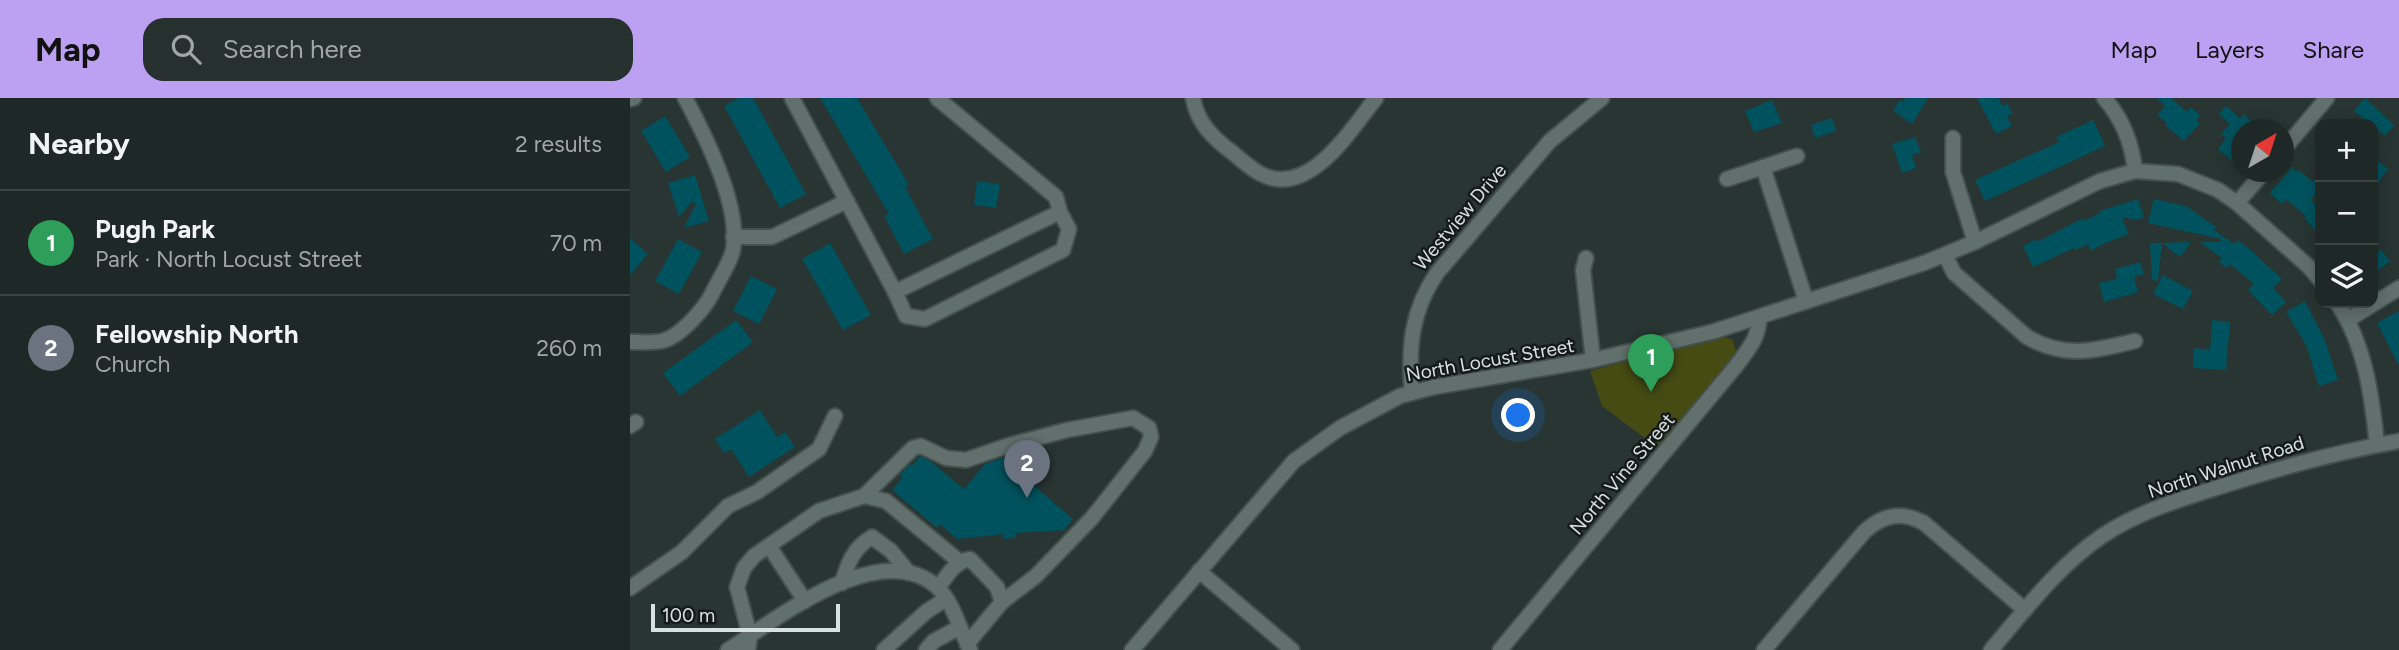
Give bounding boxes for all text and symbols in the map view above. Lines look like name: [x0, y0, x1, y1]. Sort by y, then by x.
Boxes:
search box: [143, 18, 633, 81]
text: Map: [35, 30, 101, 69]
icon: search: [167, 30, 205, 68]
text: Search here: [223, 33, 362, 65]
text: Map: [2110, 35, 2157, 64]
text: Layers: [2195, 35, 2264, 64]
text: Share: [2302, 35, 2364, 64]
north arrow: [2231, 119, 2294, 182]
map controls: [2315, 119, 2378, 308]
button: +: [2315, 119, 2378, 182]
text: Nearby: [28, 125, 130, 162]
text: 2 results: [515, 130, 602, 158]
street label: Westview Drive: [1409, 159, 1511, 275]
button: −: [2315, 182, 2378, 245]
text: Pugh Park: [95, 213, 215, 245]
text: 1: [46, 229, 56, 257]
text: 70 m: [550, 229, 602, 257]
text: Park · North Locust Street: [95, 245, 362, 273]
button: layers: [2315, 245, 2378, 308]
text: Fellowship North: [95, 318, 299, 350]
text: 2: [44, 334, 58, 362]
text: 260 m: [536, 334, 602, 362]
street label: North Locust Street: [1404, 334, 1576, 386]
pin: 1: [1628, 334, 1674, 392]
text: Church: [95, 350, 170, 378]
your location: [1501, 398, 1535, 432]
street label: North Vine Street: [1565, 409, 1679, 539]
street label: North Walnut Road: [2145, 431, 2307, 503]
pin: 2: [1004, 440, 1050, 498]
scale bar: [651, 601, 840, 633]
text: 100 m: [662, 604, 715, 627]

